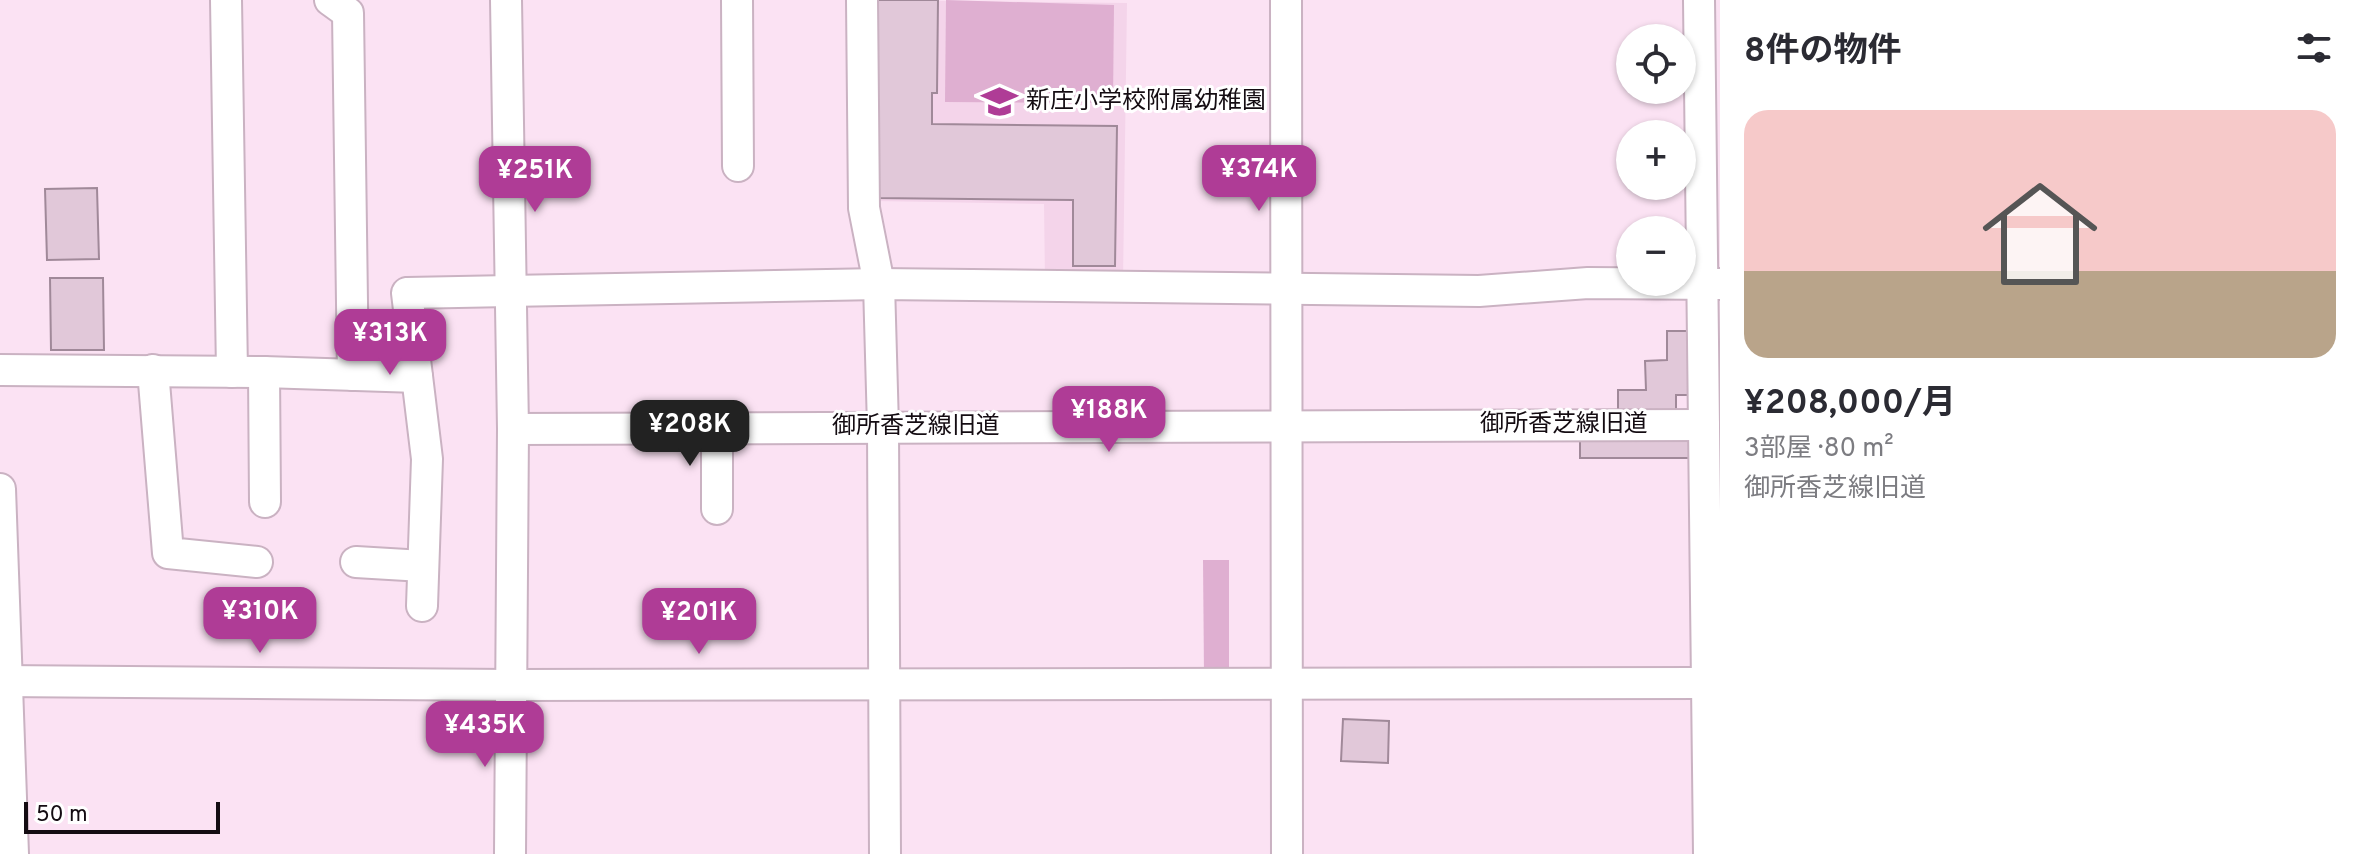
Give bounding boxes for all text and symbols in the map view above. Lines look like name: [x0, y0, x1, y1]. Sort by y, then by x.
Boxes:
map controls: [1616, 24, 1696, 296]
button: locate: [1616, 24, 1696, 104]
icon: filters: [2292, 26, 2336, 70]
text: 8件の物件: [1744, 31, 1901, 74]
school or university icon: 新庄小学校附属幼稚園: [981, 83, 1019, 121]
place label: 新庄小学校附属幼稚園: [1026, 87, 1266, 117]
button: +: [1616, 120, 1696, 200]
pin: ¥374K: [1203, 145, 1315, 213]
pin: ¥251K: [479, 146, 591, 214]
text: ¥374K: [1220, 154, 1298, 187]
text: ¥251K: [497, 155, 573, 188]
icon: home: [1968, 162, 2112, 306]
button: −: [1616, 216, 1696, 296]
pin: ¥313K: [334, 309, 446, 377]
text: ¥313K: [352, 318, 428, 351]
text: ¥208,000/月: [1744, 383, 1956, 426]
pin: ¥188K: [1053, 386, 1165, 454]
text: ¥188K: [1070, 395, 1148, 428]
pin: ¥208K: [634, 400, 746, 468]
text: ¥208K: [648, 409, 732, 442]
street label: 御所香芝線旧道: [1480, 410, 1648, 440]
street label: 御所香芝線旧道: [832, 412, 1000, 442]
text: 3部屋 · 80 m²: [1744, 433, 1894, 466]
text: 御所香芝線旧道: [1744, 473, 1926, 506]
pin: ¥310K: [204, 587, 316, 655]
pin: ¥201K: [643, 588, 755, 656]
text: ¥310K: [221, 596, 299, 629]
text: ¥201K: [660, 597, 738, 630]
pin: ¥435K: [429, 701, 541, 769]
text: ¥435K: [444, 710, 526, 743]
scale bar: [24, 798, 220, 834]
text: 50 m: [36, 802, 88, 829]

